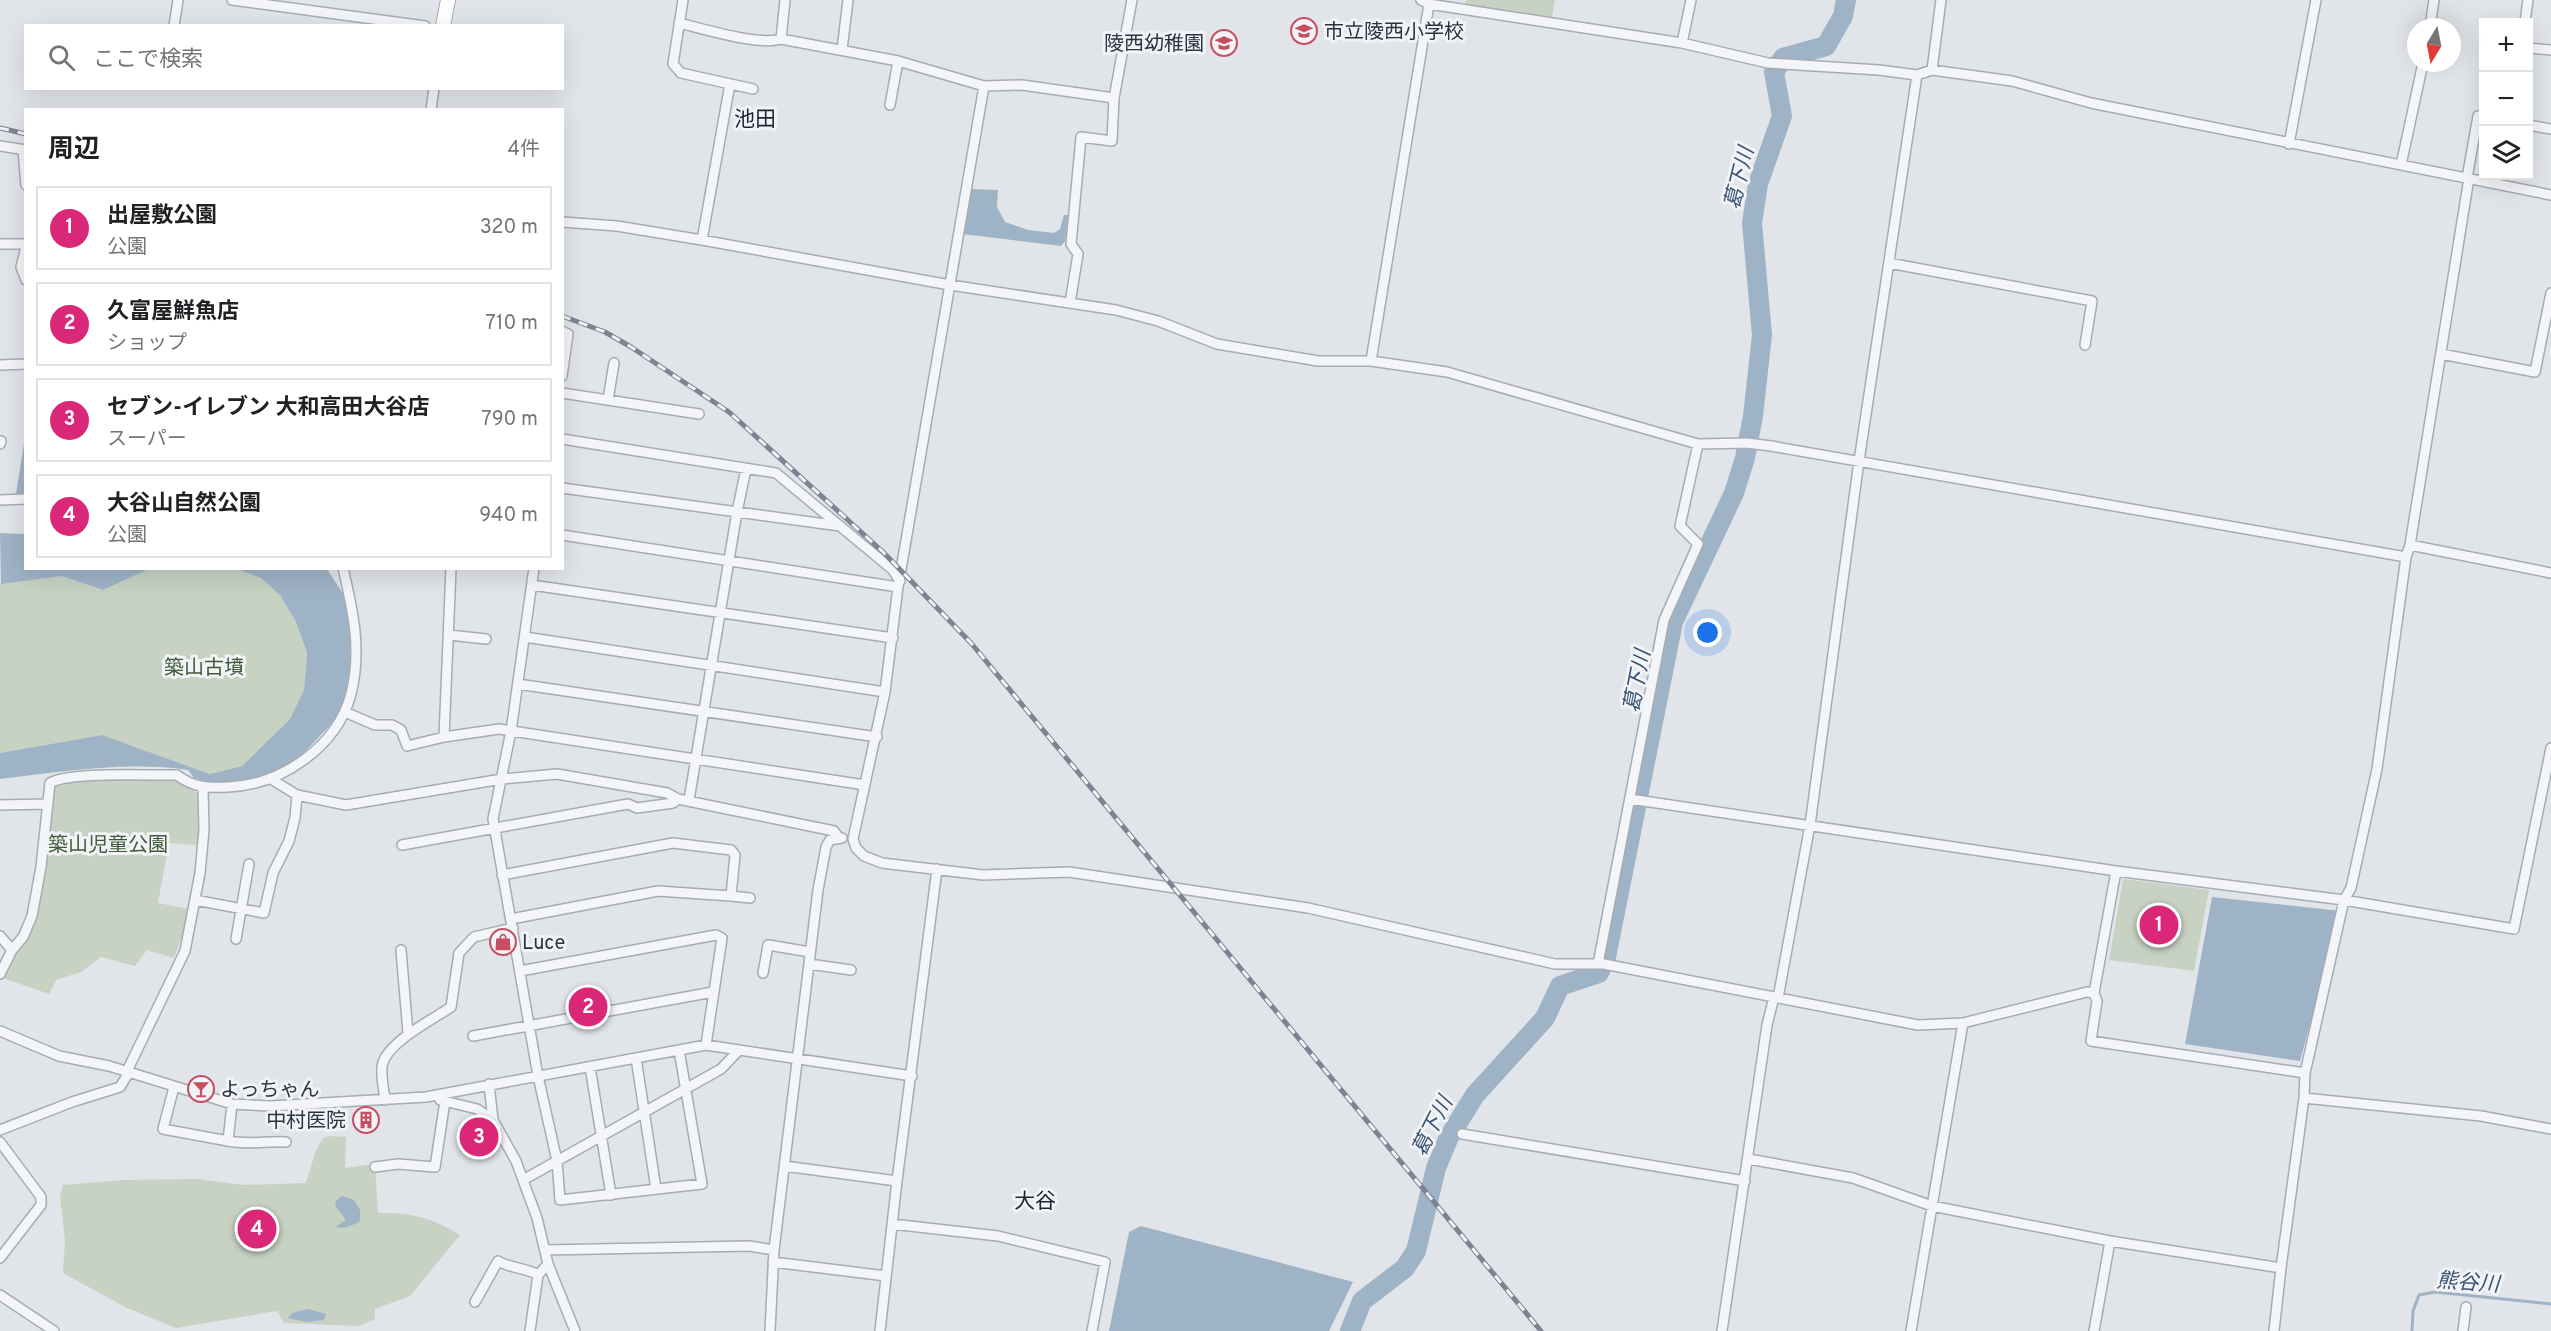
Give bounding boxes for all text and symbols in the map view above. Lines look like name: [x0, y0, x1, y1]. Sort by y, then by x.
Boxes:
school or university icon: 市立陵西小学校: [1289, 16, 1319, 46]
north arrow: [2407, 18, 2461, 72]
map controls: [2479, 18, 2533, 180]
button: +: [2479, 18, 2533, 72]
place label: 市立陵西小学校: [1324, 20, 1464, 46]
search box: [24, 24, 564, 90]
school or university icon: 陵西幼稚園: [1209, 28, 1239, 58]
place label: 陵西幼稚園: [1104, 32, 1204, 58]
icon: search: [45, 41, 78, 74]
text: ここで検索: [93, 47, 203, 74]
button: −: [2479, 72, 2533, 126]
district label: 池田: [734, 107, 776, 134]
button: layers: [2479, 126, 2533, 180]
text: 周辺: [48, 134, 100, 167]
text: 4件: [508, 137, 540, 163]
water label: 葛下川: [1720, 143, 1762, 212]
text: 出屋敷公園: [107, 203, 217, 230]
text: 1: [66, 215, 74, 241]
text: 320 m: [480, 215, 538, 241]
text: 公園: [107, 235, 147, 261]
text: 久富屋鮮魚店: [107, 299, 239, 326]
text: 2: [63, 311, 76, 337]
text: 710 m: [485, 311, 538, 337]
text: ショップ: [107, 331, 187, 357]
text: セブン-イレブン 大和高田大谷店: [107, 395, 430, 422]
text: 3: [64, 407, 76, 433]
text: 790 m: [481, 407, 538, 433]
text: スーパー: [107, 427, 187, 453]
text: 大谷山自然公園: [107, 491, 261, 518]
text: 4: [63, 503, 76, 529]
text: 940 m: [479, 503, 538, 529]
text: 公園: [107, 523, 147, 549]
your location: [1693, 618, 1722, 647]
water label: 葛下川: [1619, 646, 1658, 715]
park label: 築山古墳: [164, 656, 244, 682]
park label: 築山児童公園: [48, 833, 168, 859]
pin: 1: [2140, 902, 2178, 948]
shop icon: Luce: [488, 927, 518, 957]
place label: Luce: [522, 931, 565, 957]
pin: 2: [568, 984, 608, 1030]
bar icon: よっちゃん: [186, 1074, 216, 1104]
place label: よっちゃん: [220, 1078, 319, 1104]
water label: 葛下川: [1407, 1091, 1461, 1161]
building icon: 中村医院: [351, 1105, 381, 1135]
place label: 中村医院: [266, 1109, 346, 1135]
pin: 3: [460, 1114, 498, 1160]
district label: 大谷: [1014, 1189, 1056, 1216]
pin: 4: [238, 1206, 276, 1252]
water label: 熊谷川: [2436, 1268, 2502, 1299]

